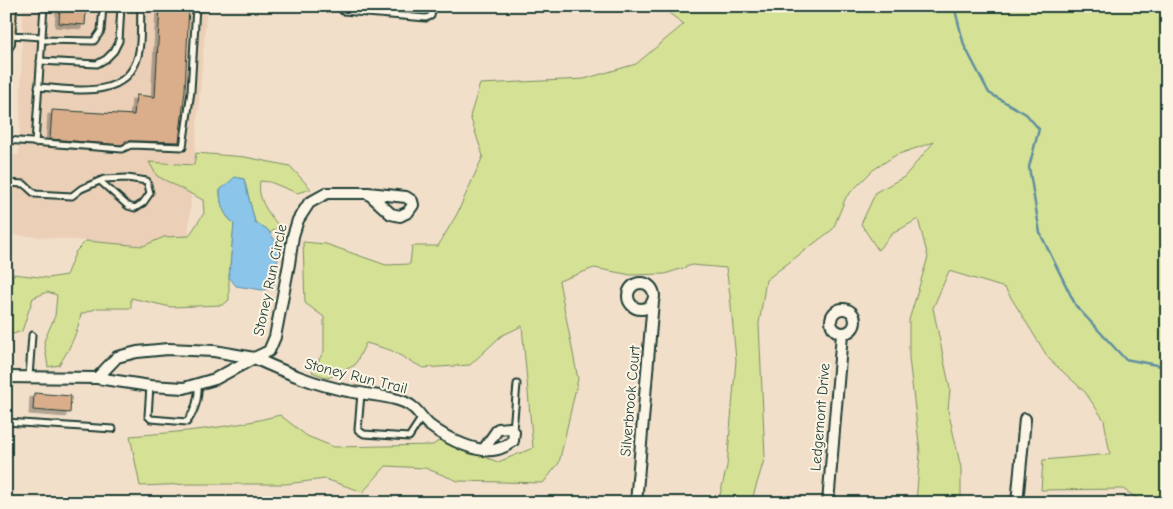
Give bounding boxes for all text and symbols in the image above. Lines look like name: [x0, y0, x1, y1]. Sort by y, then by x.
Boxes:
street label: Stoney Run Circle: [249, 222, 291, 337]
street label: Silverbrook Court: [616, 344, 644, 457]
street label: Stoney Run Trail: [303, 355, 409, 397]
street label: Ledgemont Drive: [806, 362, 834, 472]

